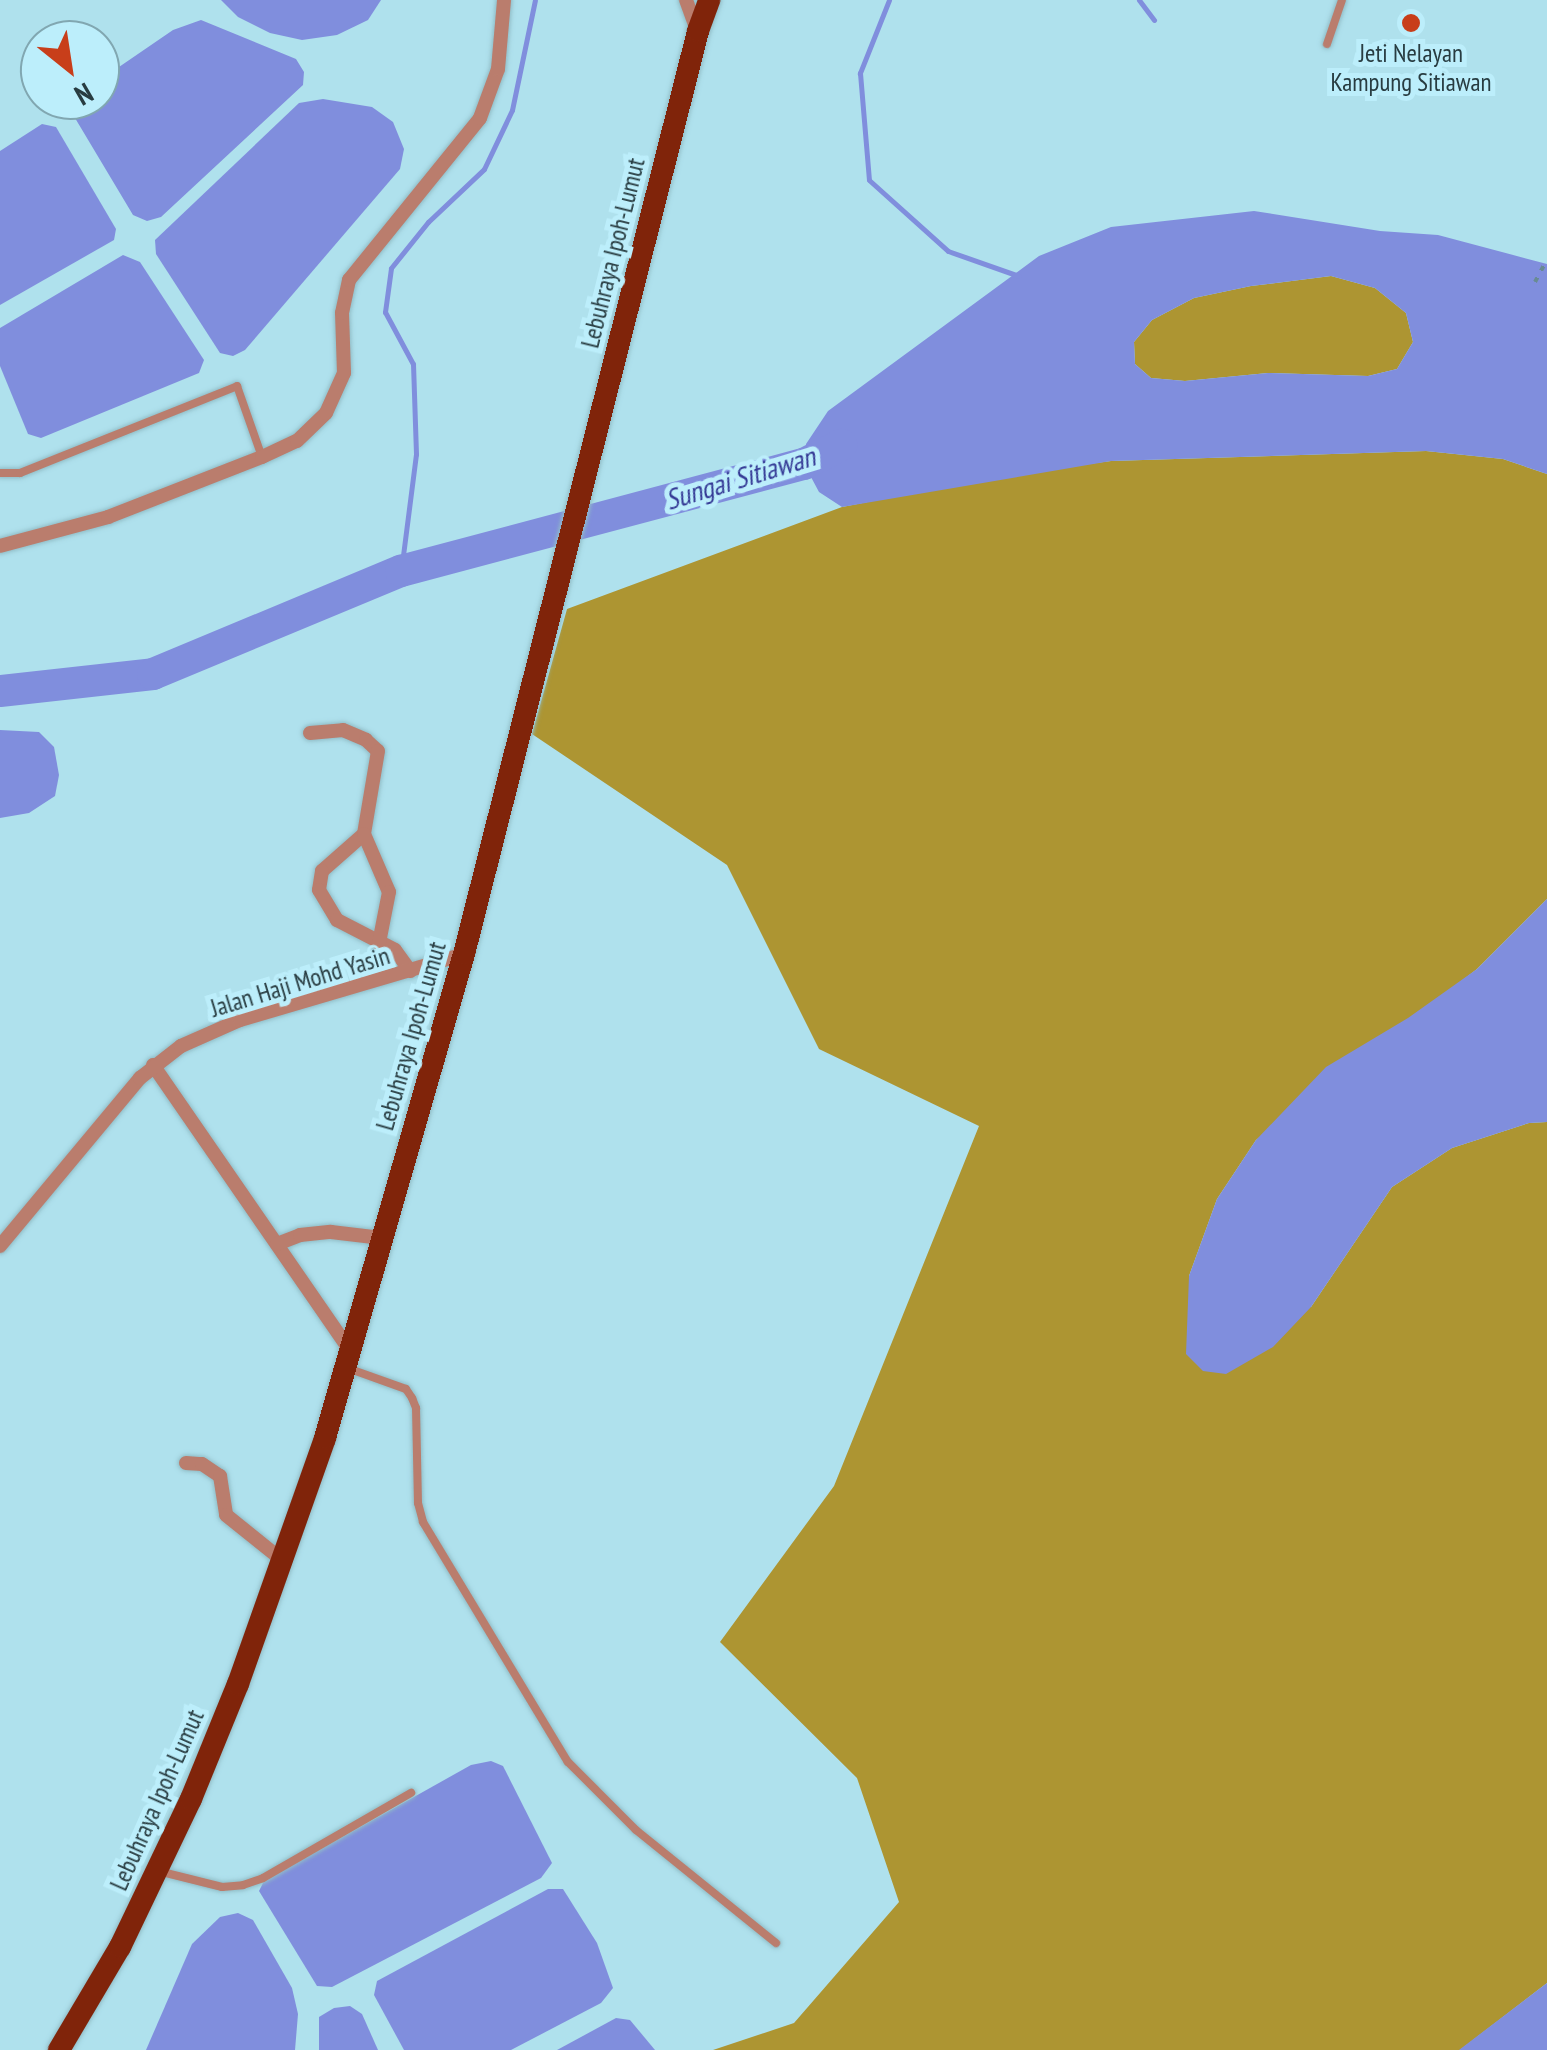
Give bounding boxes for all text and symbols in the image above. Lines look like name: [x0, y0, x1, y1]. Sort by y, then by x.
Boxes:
marker: Jeti Nelayan Kampung Sitiawan: [1400, 12, 1422, 34]
north arrow: [20, 20, 120, 120]
place label: Jeti Nelayan Kampung Sitiawan: [1330, 39, 1492, 98]
text: N: [68, 75, 100, 114]
street label: Lebuhraya Ipoh-Lumut: [575, 155, 651, 351]
water label: Sungai Sitiawan: [661, 439, 819, 517]
street label: Lebuhraya Ipoh-Lumut: [370, 938, 452, 1134]
street label: Jalan Haji Mohd Yasin: [207, 940, 393, 1024]
street label: Lebuhraya Ipoh-Lumut: [104, 1705, 210, 1895]

